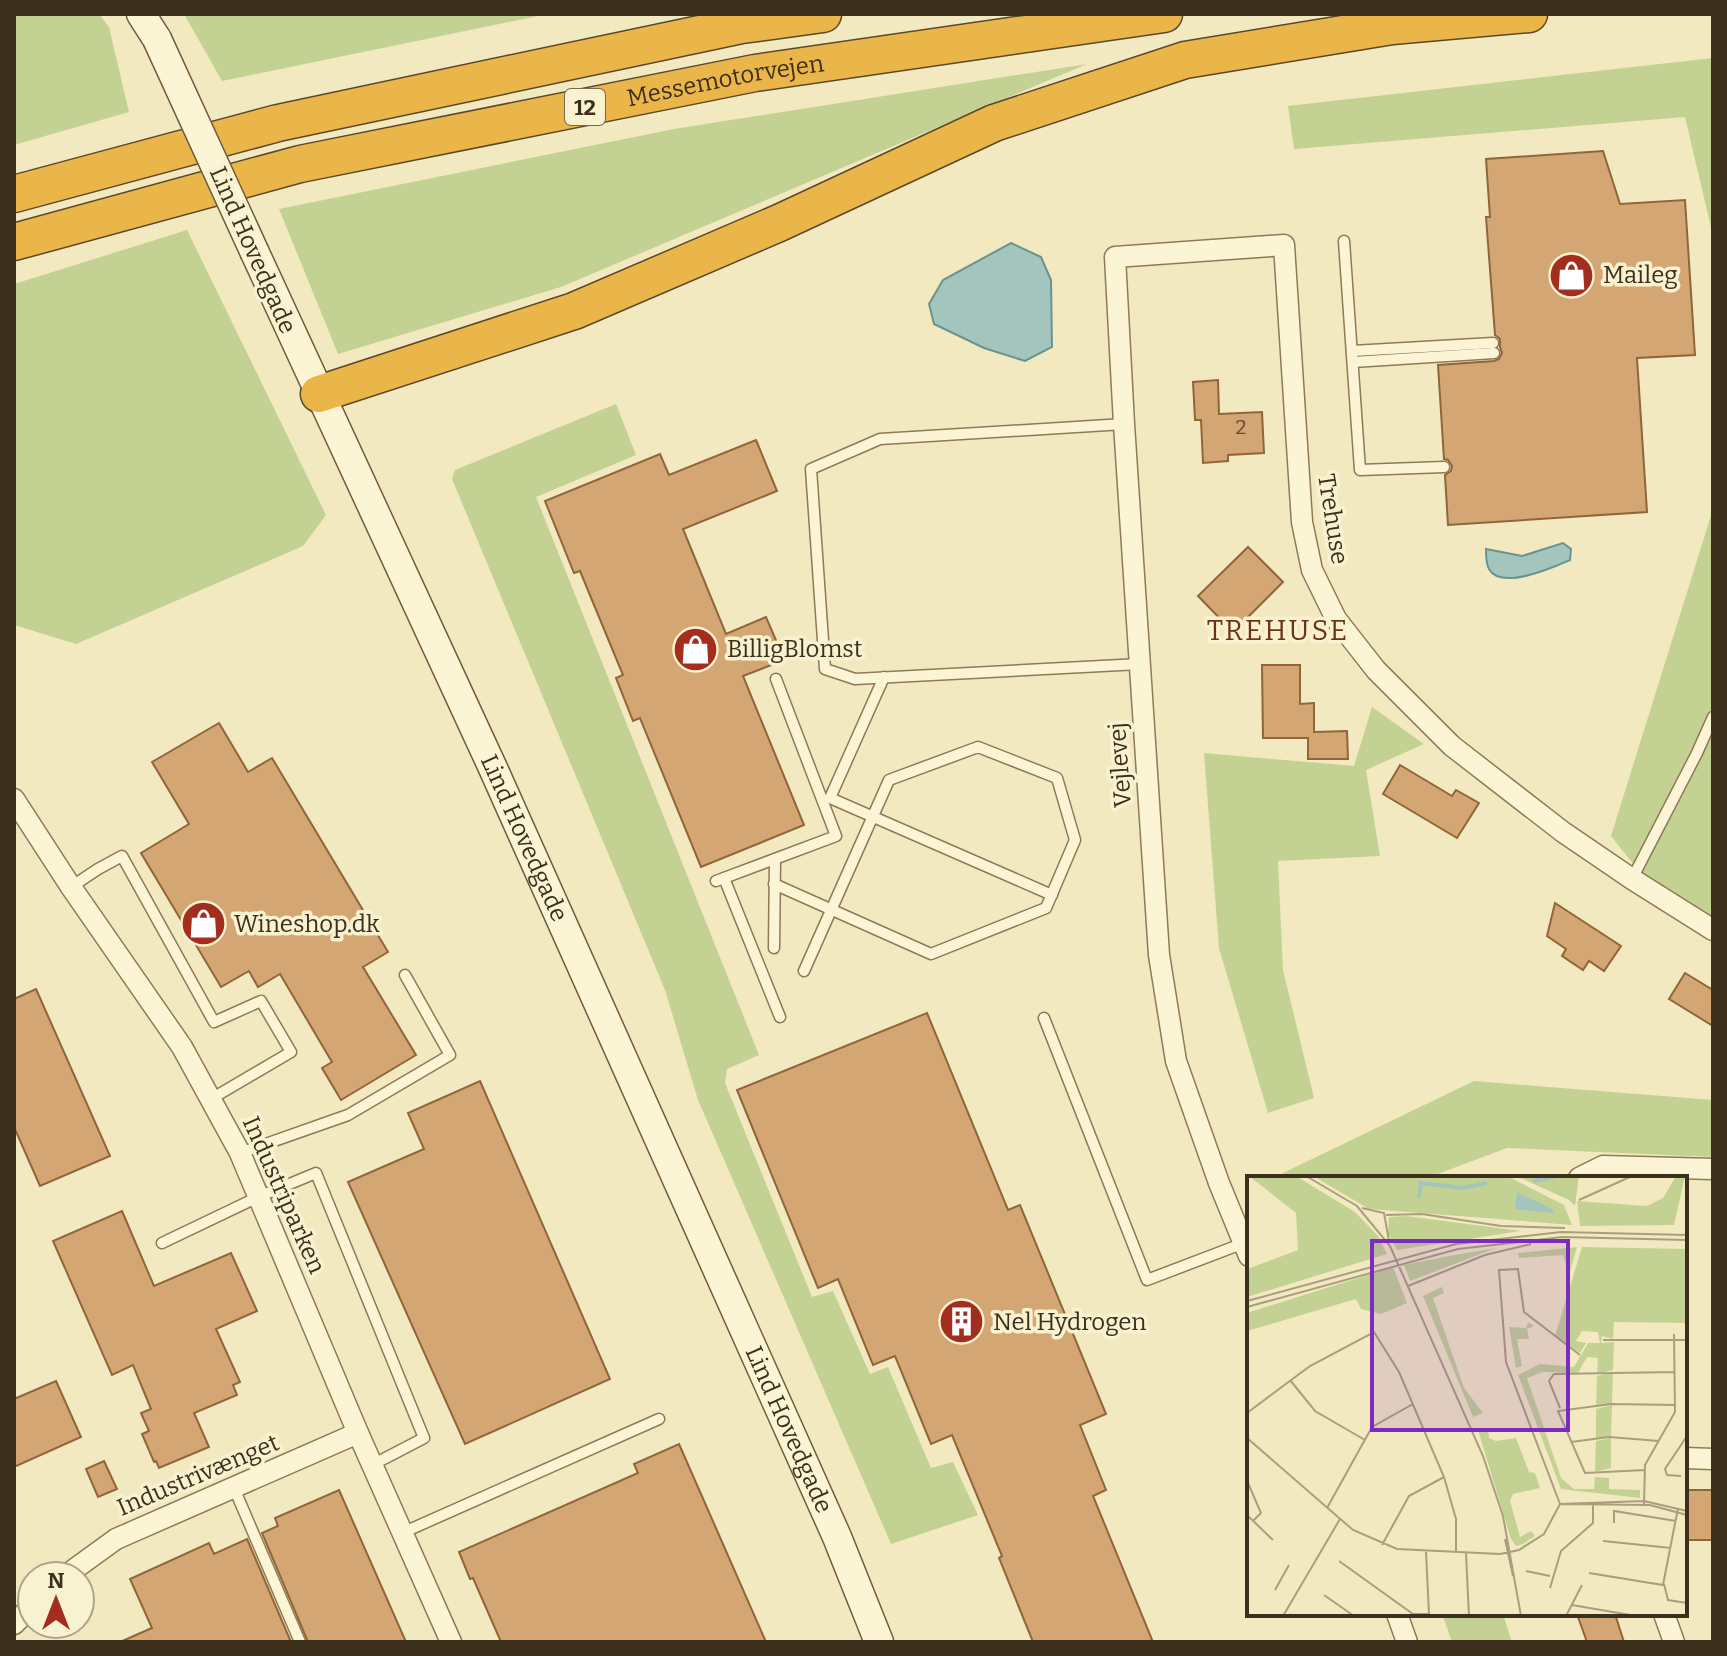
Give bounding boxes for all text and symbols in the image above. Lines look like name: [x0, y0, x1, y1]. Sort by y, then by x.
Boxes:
street label: Messemotorvejen: [624, 49, 826, 112]
road number: 12: [565, 89, 605, 125]
street label: Lind Hovedgade: [204, 162, 302, 338]
shop icon: Maileg: [1548, 251, 1596, 299]
place label: Maileg: [1603, 261, 1678, 289]
house number: 2: [1236, 415, 1246, 439]
street label: Trehuse: [1312, 472, 1354, 566]
district label: TREHUSE: [1207, 614, 1349, 647]
shop icon: BilligBlomst: [672, 625, 720, 673]
place label: BilligBlomst: [727, 635, 863, 663]
street label: Vejlevej: [1103, 722, 1137, 808]
street label: Lind Hovedgade: [475, 750, 574, 926]
shop icon: Wineshop.dk: [179, 900, 227, 948]
place label: Wineshop.dk: [234, 910, 380, 938]
street label: Industriparken: [237, 1112, 331, 1278]
inset map: [1247, 1176, 1687, 1616]
building icon: Nel Hydrogen: [938, 1298, 986, 1346]
place label: Nel Hydrogen: [993, 1308, 1147, 1336]
street label: Lind Hovedgade: [739, 1342, 838, 1517]
street label: Industrivænget: [113, 1428, 283, 1522]
north arrow: [16, 1560, 96, 1640]
text: N: [48, 1567, 65, 1594]

